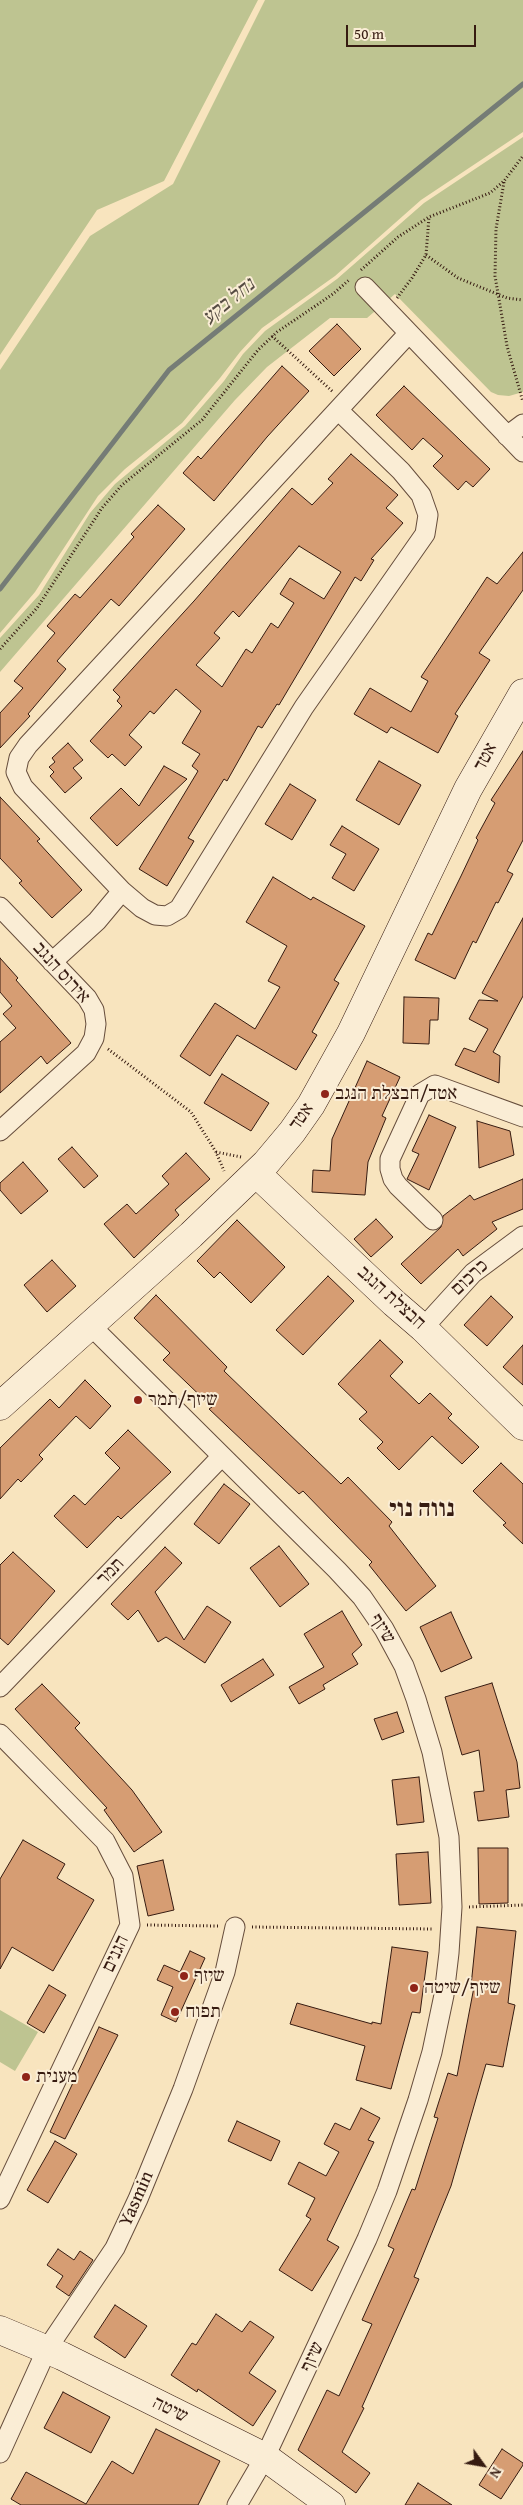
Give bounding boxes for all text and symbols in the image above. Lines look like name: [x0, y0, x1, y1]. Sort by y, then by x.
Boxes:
scale bar: [348, 15, 478, 47]
text: 50 m: [354, 23, 384, 44]
water label: נחל בקע: [198, 274, 260, 330]
street label: אטד: [469, 739, 503, 775]
street label: אירוס הנגב: [27, 937, 95, 1009]
place label: אטד/חבצלת הנגב: [335, 1083, 457, 1105]
marker: אטד/חבצלת הנגב: [319, 1088, 331, 1100]
street label: אטד: [284, 1099, 320, 1135]
street label: כרכום: [447, 1255, 493, 1301]
street label: חבצלת הנגב: [352, 1261, 430, 1335]
place label: שיזף/תמר: [148, 1389, 218, 1411]
marker: שיזף/תמר: [132, 1394, 144, 1406]
district label: נווה נוי: [389, 1496, 455, 1524]
street label: תמר: [92, 1553, 130, 1591]
street label: שיזף: [364, 1610, 400, 1648]
street label: הגנים: [98, 1932, 134, 1976]
place label: שיזף: [194, 1965, 225, 1987]
marker: שיזף: [178, 1970, 190, 1982]
place label: שיזף/שיטה: [424, 1977, 501, 1999]
marker: שיזף/שיטה: [408, 1982, 420, 1994]
place label: תפוח: [185, 2001, 221, 2023]
marker: תפוח: [169, 2006, 181, 2018]
place label: מענית: [36, 2066, 77, 2088]
marker: מענית: [20, 2071, 32, 2083]
street label: Yasmin: [115, 2168, 159, 2230]
street label: שיזף: [296, 2338, 330, 2376]
street label: שיטה: [148, 2392, 192, 2428]
north arrow: [458, 2440, 508, 2490]
text: N: [485, 2464, 507, 2482]

